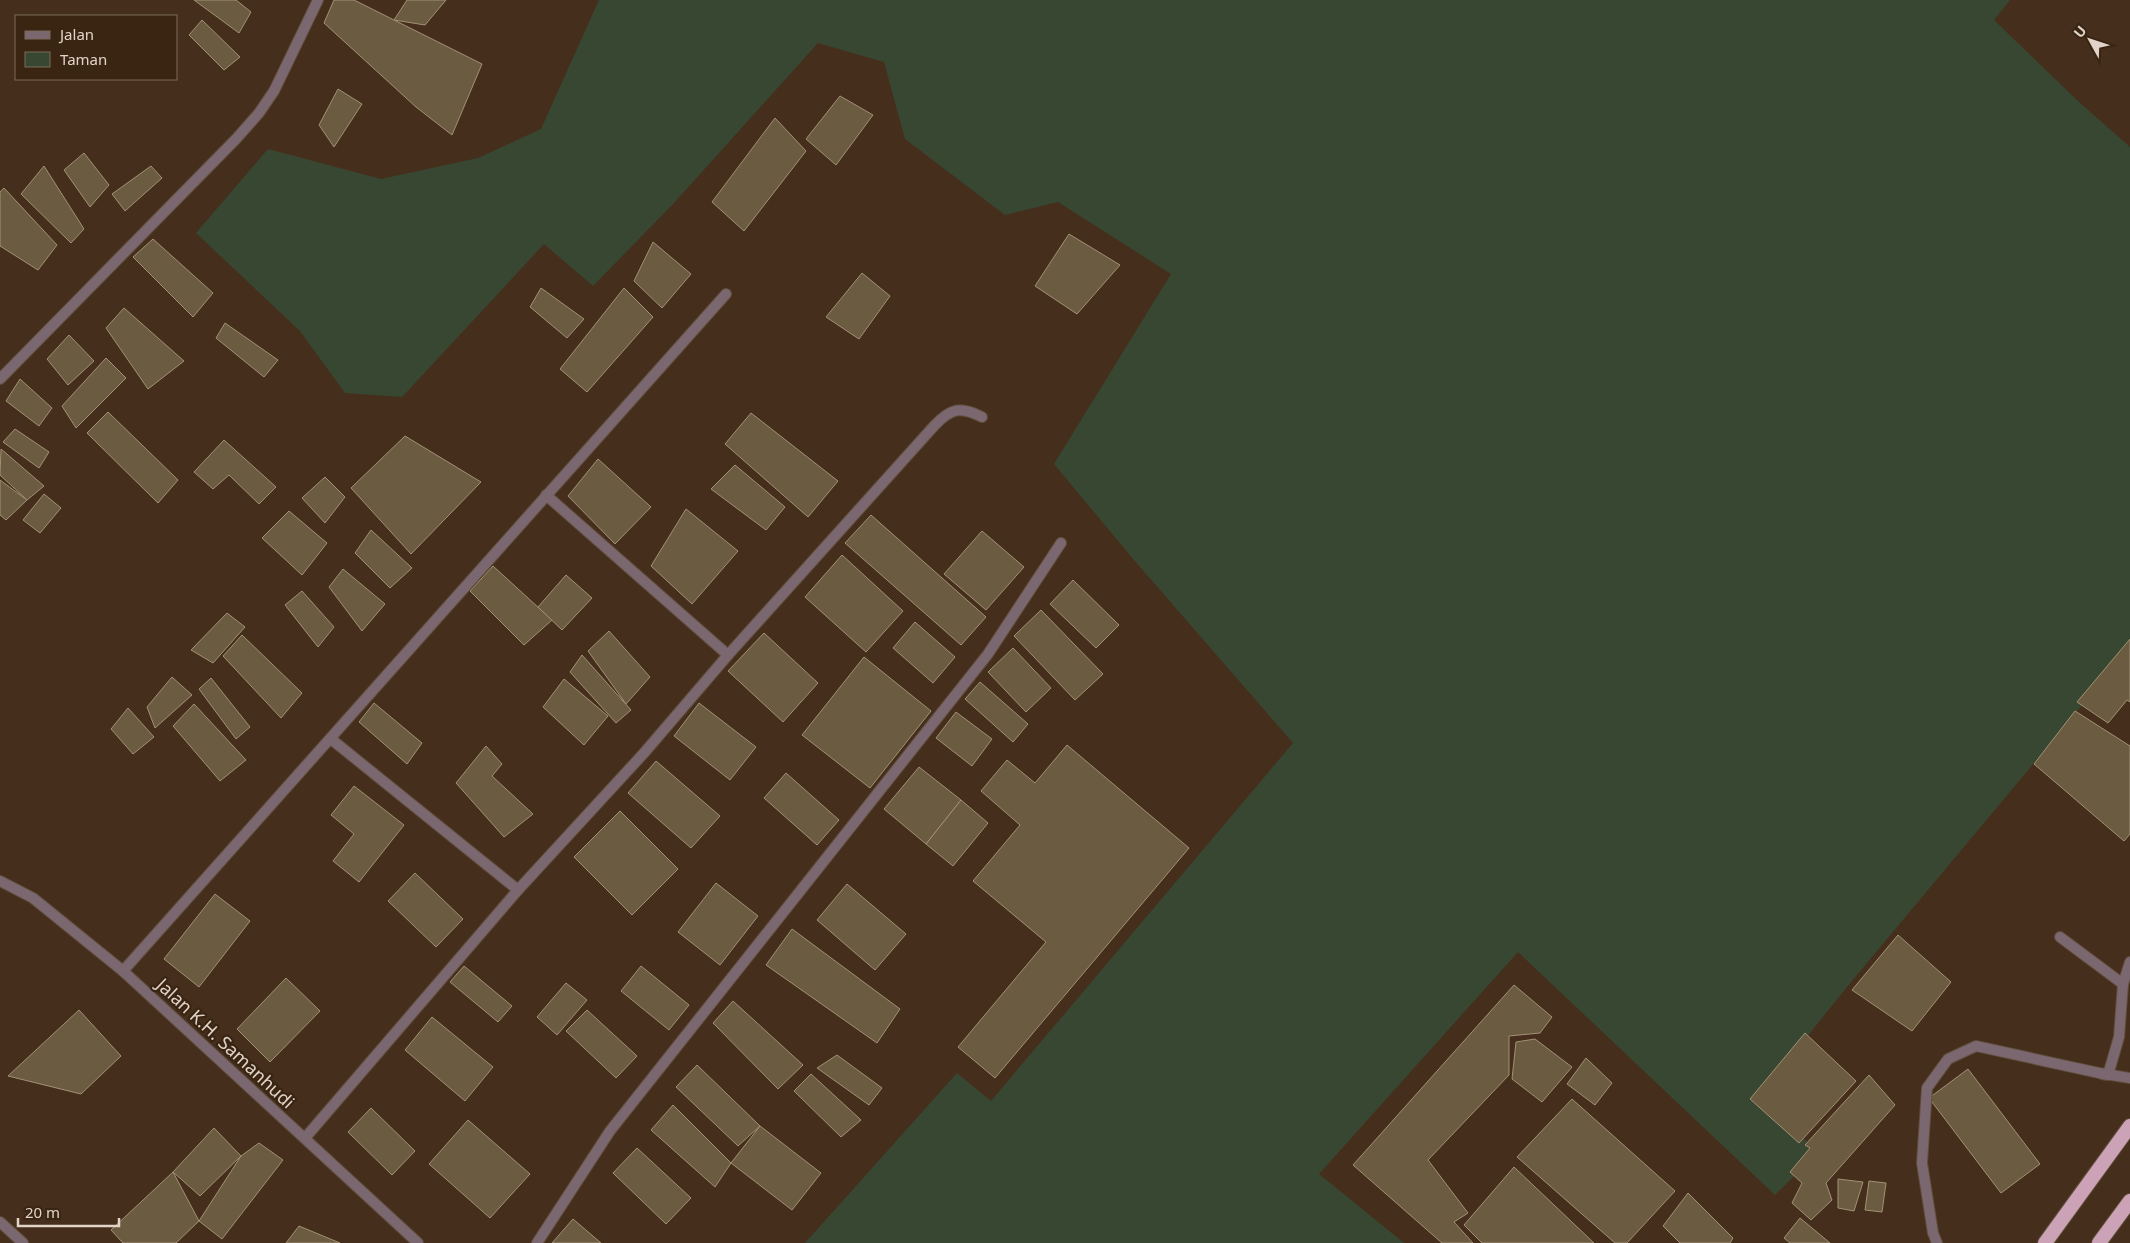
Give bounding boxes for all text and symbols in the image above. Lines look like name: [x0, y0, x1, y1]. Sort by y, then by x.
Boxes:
legend: [15, 15, 178, 80]
north arrow: [2065, 15, 2115, 65]
text: U: [2069, 21, 2090, 41]
text: Jalan: [58, 24, 94, 44]
text: Taman: [60, 49, 107, 69]
street label: Jalan K.H. Samanhudi: [150, 971, 300, 1113]
scale bar: [18, 1196, 119, 1228]
text: 20 m: [25, 1202, 60, 1222]

